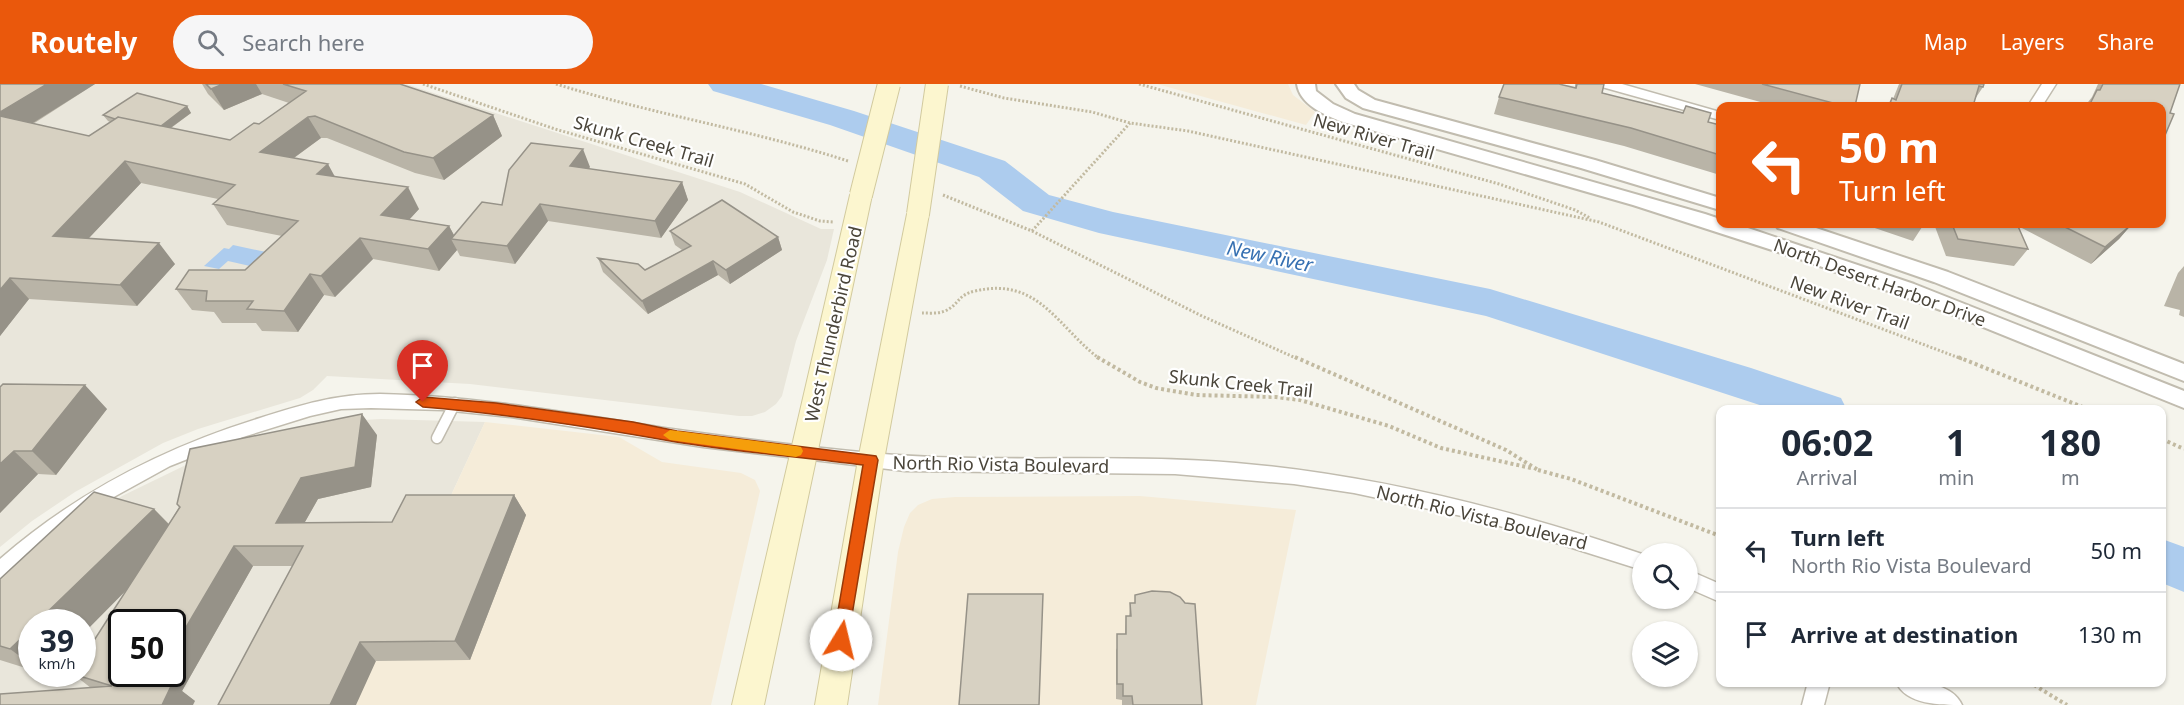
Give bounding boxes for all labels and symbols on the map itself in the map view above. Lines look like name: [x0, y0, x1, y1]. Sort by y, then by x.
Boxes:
street label: New River Trail: [1311, 107, 1437, 165]
street label: Skunk Creek Trail: [571, 110, 717, 172]
street label: West Thunderbird Road: [799, 224, 867, 424]
street label: North Desert Harbor Drive: [1770, 232, 1990, 332]
water label: New River: [1225, 234, 1317, 278]
street label: New River Trail: [1787, 269, 1913, 335]
pin: [397, 340, 448, 402]
street label: Skunk Creek Trail: [1168, 364, 1314, 402]
street label: North Rio Vista Boulevard: [893, 450, 1109, 478]
street label: North Rio Vista Boulevard: [1374, 479, 1590, 555]
position arrow: [809, 608, 873, 672]
speed limit sign: 50: [108, 609, 186, 687]

